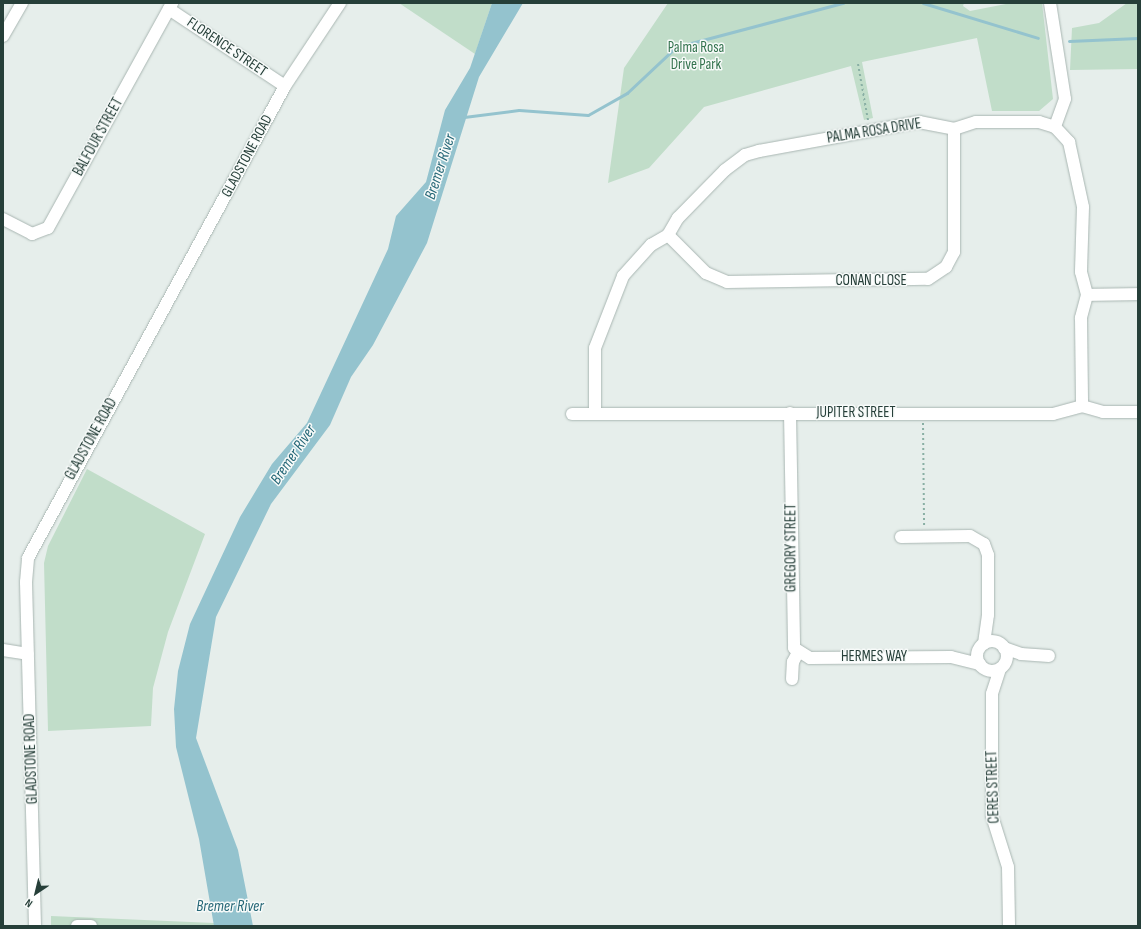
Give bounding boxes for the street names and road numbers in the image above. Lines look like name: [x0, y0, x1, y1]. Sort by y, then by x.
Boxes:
street label: FLORENCE STREET: [183, 14, 271, 80]
street label: BALFOUR STREET: [69, 95, 127, 179]
street label: GLADSTONE ROAD: [218, 112, 276, 200]
street label: PALMA ROSA DRIVE: [826, 115, 922, 147]
street label: CONAN CLOSE: [835, 272, 907, 290]
street label: GLADSTONE ROAD: [61, 395, 121, 483]
street label: JUPITER STREET: [816, 404, 896, 422]
street label: GREGORY STREET: [782, 504, 800, 592]
street label: HERMES WAY: [841, 648, 907, 666]
street label: GLADSTONE ROAD: [20, 713, 42, 805]
street label: CERES STREET: [983, 750, 1003, 824]

